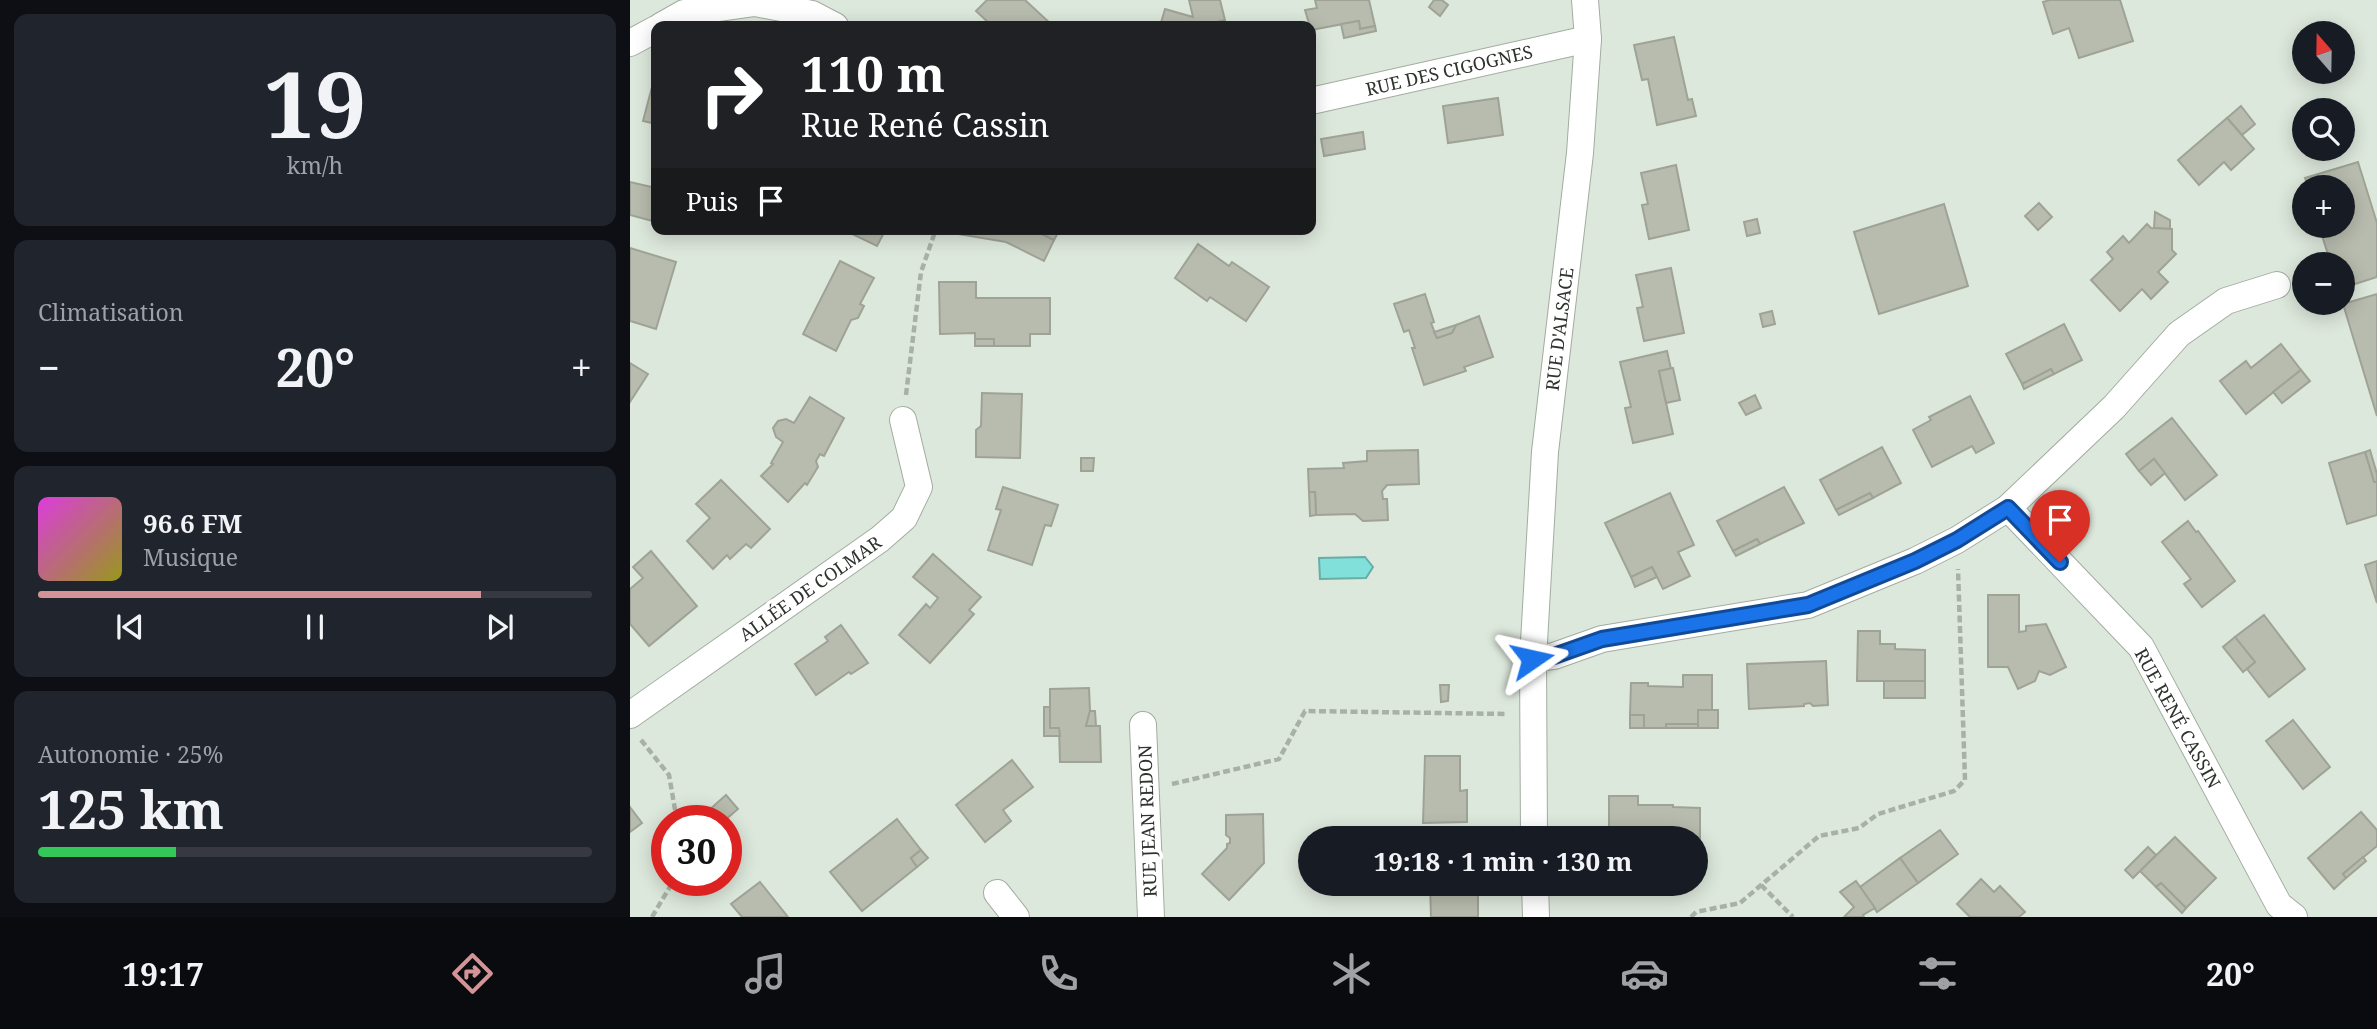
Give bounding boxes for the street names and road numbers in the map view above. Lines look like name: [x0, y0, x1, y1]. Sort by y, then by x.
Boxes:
street label: RUE DES CIGOGNES: [1363, 39, 1535, 101]
street label: RUE D'ALSACE: [1540, 266, 1578, 392]
street label: ALLÉE DE COLMAR: [734, 530, 886, 646]
street label: RUE RENÉ CASSIN: [2130, 644, 2227, 793]
street label: RUE JEAN REDON: [1132, 744, 1162, 898]

